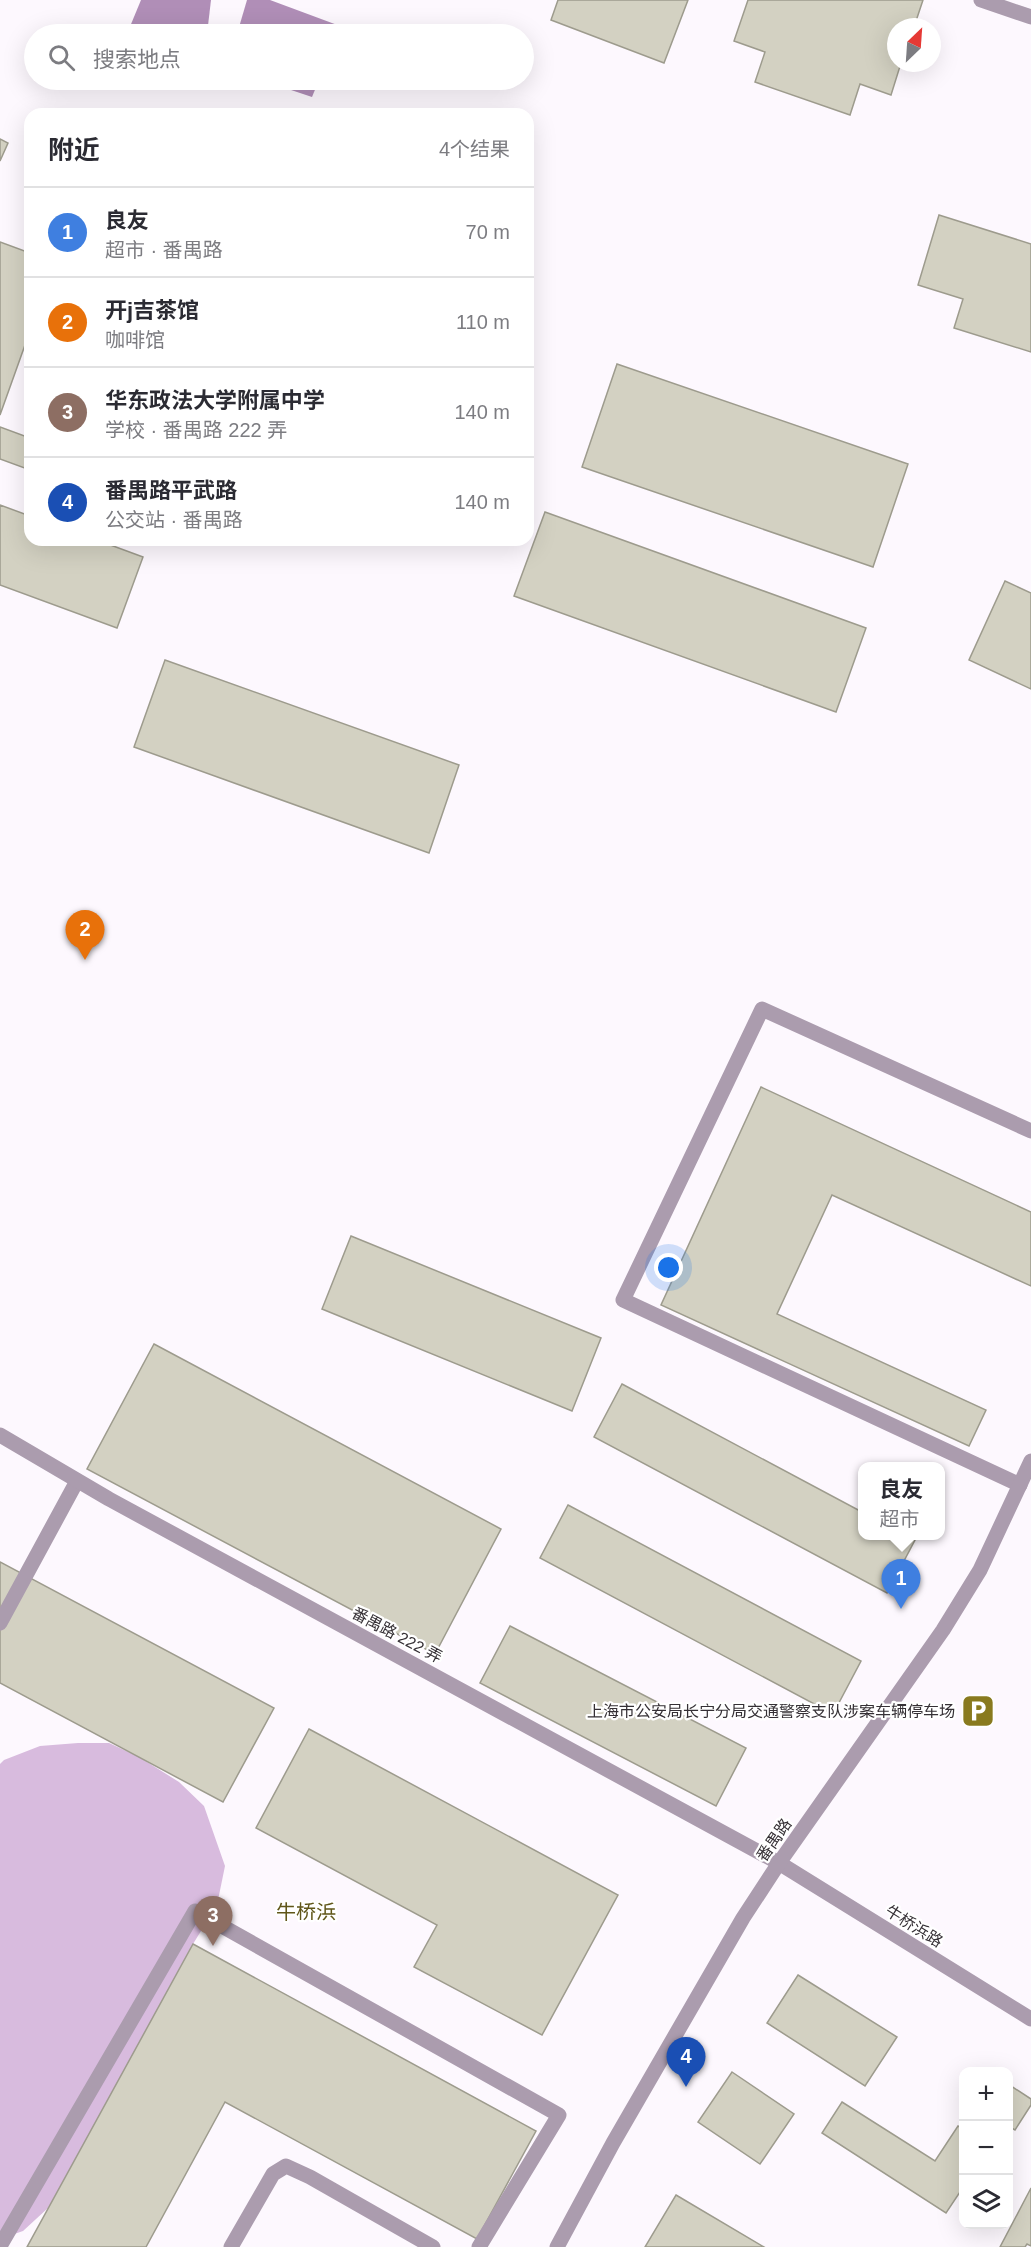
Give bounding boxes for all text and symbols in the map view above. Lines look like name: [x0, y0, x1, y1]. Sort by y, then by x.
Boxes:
north arrow: [887, 18, 941, 72]
search box: [24, 24, 534, 90]
icon: search: [45, 41, 78, 74]
text: 搜索地点: [93, 47, 181, 72]
text: 附近: [48, 135, 100, 165]
text: 4个结果: [439, 138, 510, 160]
text: 良友: [105, 208, 149, 233]
text: 1: [62, 221, 73, 243]
text: 70 m: [466, 221, 510, 243]
text: 超市 · 番禺路: [105, 239, 223, 261]
text: 开j吉茶馆: [105, 298, 199, 323]
text: 2: [62, 311, 73, 333]
text: 110 m: [456, 311, 510, 333]
text: 咖啡馆: [105, 329, 165, 351]
text: 华东政法大学附属中学: [105, 388, 325, 413]
text: 3: [62, 401, 73, 423]
text: 140 m: [454, 401, 510, 423]
text: 学校 · 番禺路 222 弄: [105, 419, 287, 441]
text: 番禺路平武路: [105, 478, 237, 503]
text: 4: [62, 491, 73, 513]
text: 140 m: [454, 491, 510, 513]
text: 公交站 · 番禺路: [105, 509, 243, 531]
pin: 2: [66, 910, 104, 960]
your location: [654, 1253, 683, 1282]
popup: [858, 1462, 945, 1540]
text: 良友: [879, 1477, 924, 1502]
text: 超市: [879, 1508, 919, 1530]
pin: 1: [882, 1560, 920, 1609]
street label: 番禺路 222 弄: [349, 1604, 445, 1666]
parking icon: 上海市公安局长宁分局交通警察支队涉案车辆停车场: [960, 1693, 996, 1729]
place label: 上海市公安局长宁分局交通警察支队涉案车辆停车场: [587, 1703, 955, 1720]
street label: 番禺路: [753, 1815, 795, 1865]
pin: 3: [194, 1896, 232, 1946]
district label: 牛桥浜: [276, 1901, 336, 1923]
street label: 牛桥浜路: [882, 1902, 946, 1950]
pin: 4: [666, 2038, 706, 2087]
map controls: [959, 2067, 1013, 2229]
button: +: [959, 2067, 1013, 2121]
button: −: [959, 2121, 1013, 2175]
button: layers: [959, 2175, 1013, 2229]

